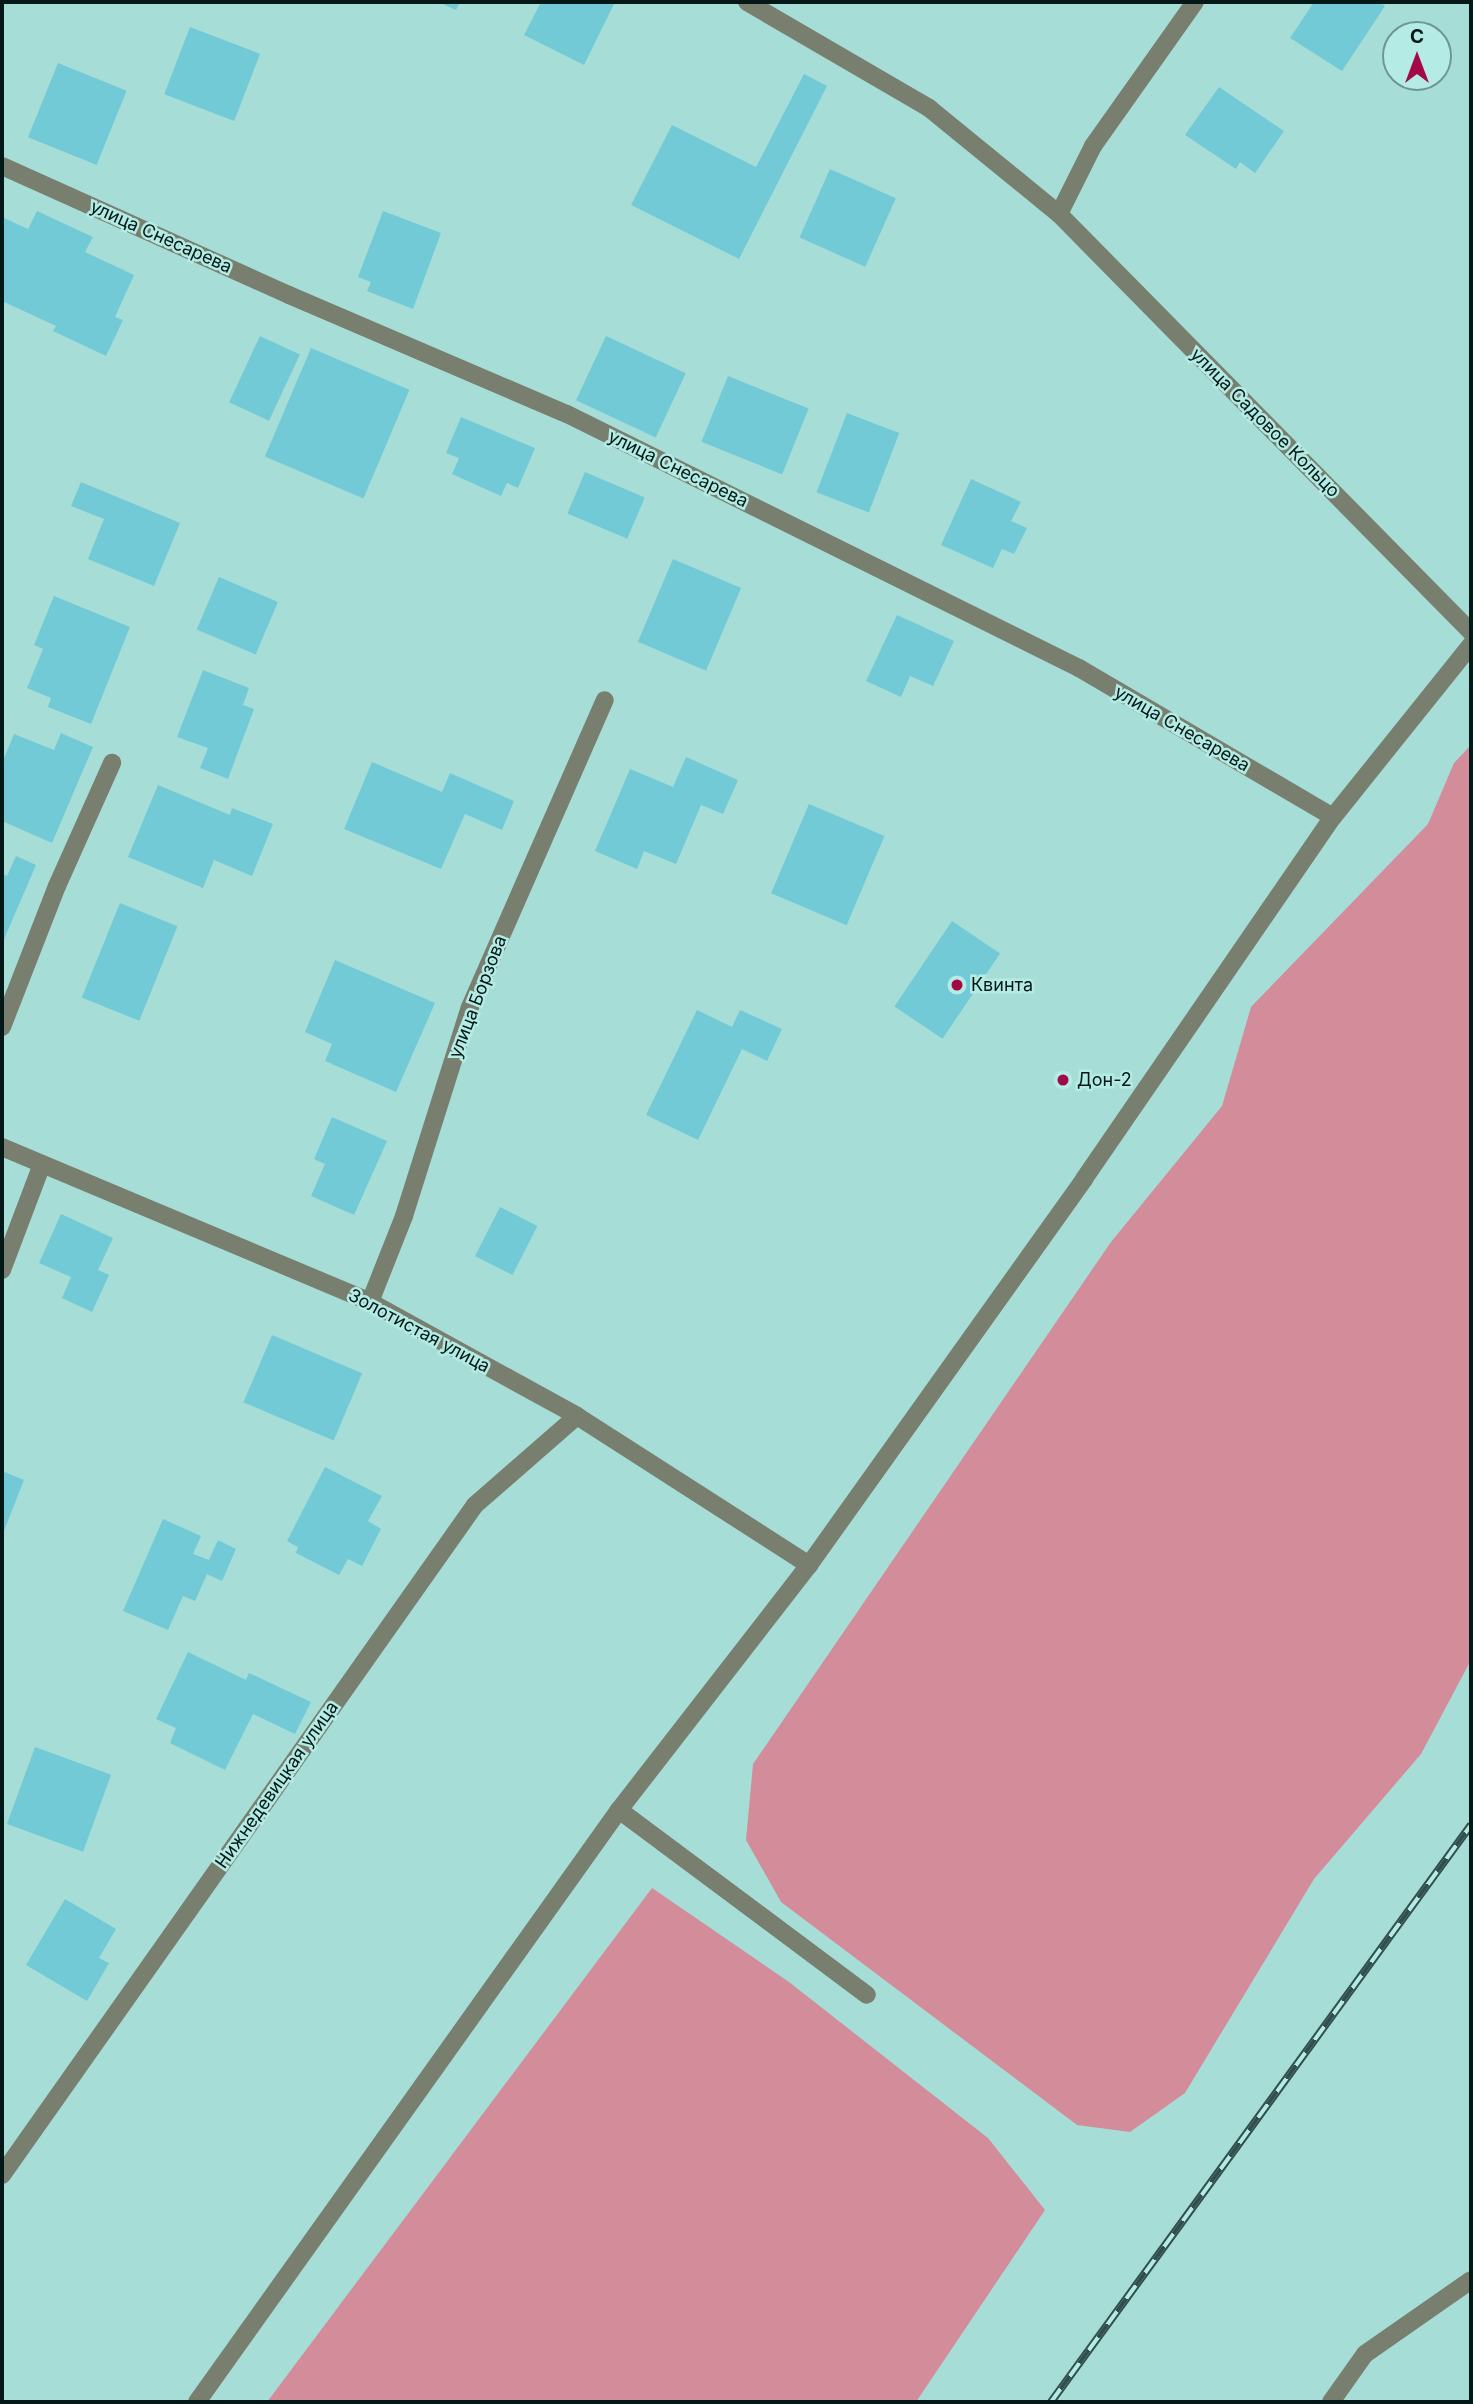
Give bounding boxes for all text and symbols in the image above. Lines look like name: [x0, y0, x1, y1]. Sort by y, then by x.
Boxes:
north arrow: [1382, 21, 1452, 91]
text: С: [1410, 25, 1424, 48]
street label: улица Снесарева: [87, 196, 235, 278]
street label: улица Садовое Кольцо: [1186, 344, 1344, 502]
street label: улица Снесарева: [605, 426, 751, 512]
street label: улица Снесарева: [1110, 681, 1254, 777]
street label: улица Борзова: [445, 933, 511, 1061]
place label: Квинта: [971, 974, 1033, 996]
marker: Квинта: [949, 977, 965, 993]
place label: Дон-2: [1077, 1069, 1132, 1091]
marker: Дон-2: [1055, 1072, 1071, 1088]
street label: Золотистая улица: [344, 1285, 494, 1377]
street label: Нижнедевицкая улица: [211, 1697, 343, 1873]

